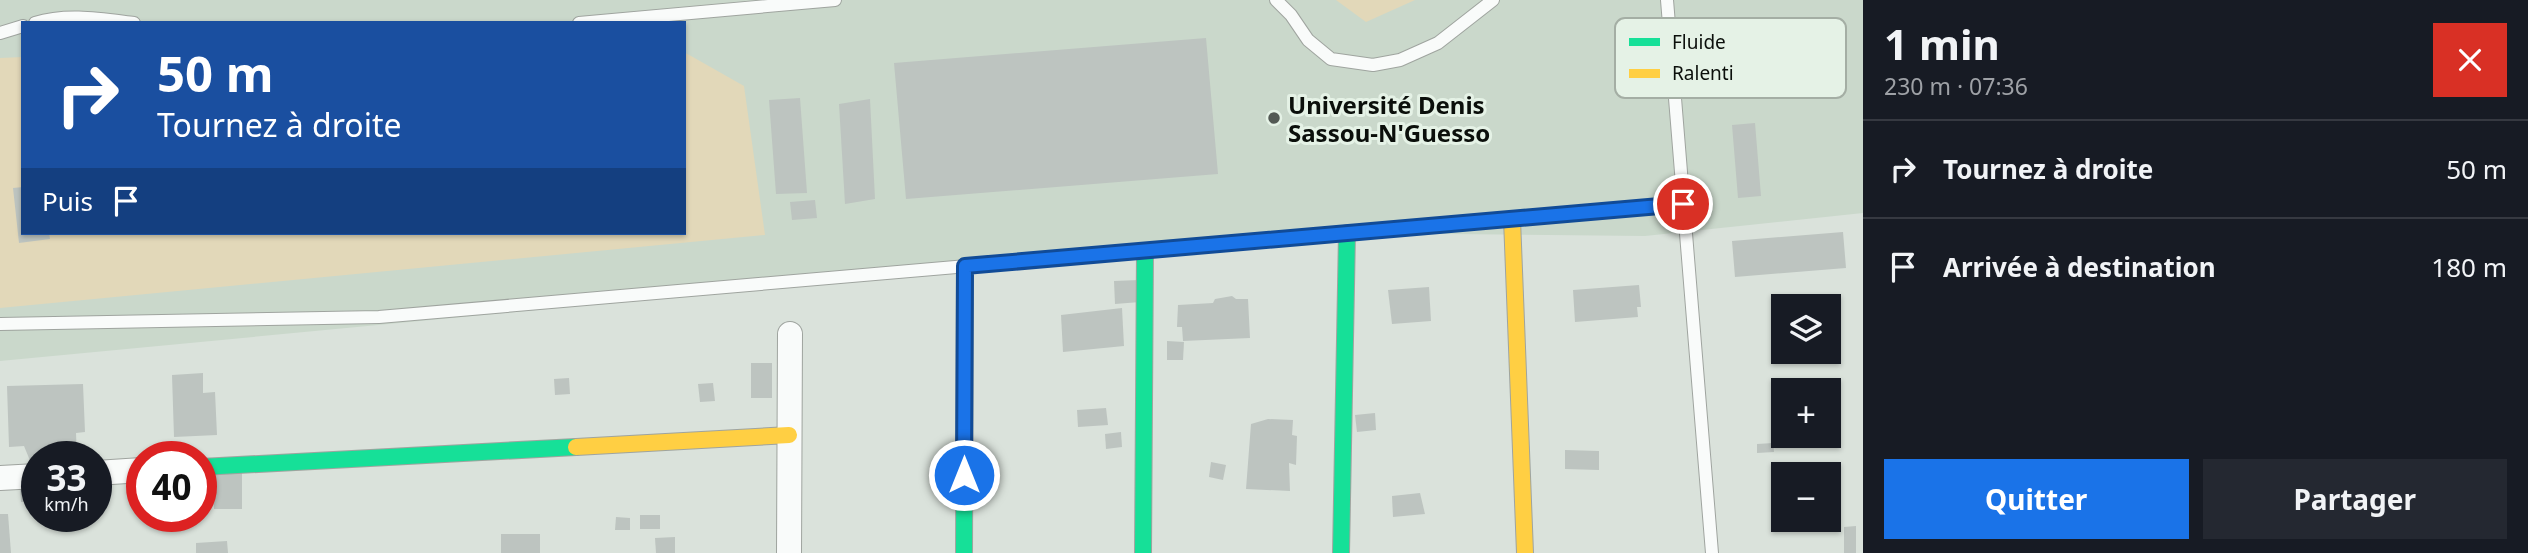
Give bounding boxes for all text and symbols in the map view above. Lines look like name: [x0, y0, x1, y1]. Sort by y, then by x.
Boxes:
text: 1 min: [1884, 15, 2000, 72]
legend: [1615, 18, 1846, 98]
button: close: [2433, 23, 2507, 97]
text: Fluide: [1672, 29, 1726, 55]
text: 50 m: [157, 40, 274, 106]
icon: right: [42, 49, 133, 140]
text: Ralenti: [1672, 60, 1734, 86]
text: 230 m · 07:36: [1884, 70, 2028, 102]
place label: Université Denis Sassou-N'Guesso: [1288, 88, 1490, 149]
text: Tournez à droite: [157, 103, 402, 146]
marker: Université Denis Sassou-N'Guesso: [1266, 110, 1282, 126]
icon: right: [1884, 150, 1922, 188]
text: Tournez à droite: [1943, 151, 2153, 187]
text: 50 m: [2446, 151, 2507, 187]
pin: [1653, 174, 1713, 234]
icon: arrive: [107, 182, 145, 220]
text: Puis: [42, 183, 93, 219]
icon: arrive: [1664, 185, 1702, 223]
icon: arrive: [1884, 248, 1922, 286]
text: Arrivée à destination: [1943, 249, 2216, 285]
text: 180 m: [2431, 249, 2507, 285]
map controls: [1771, 294, 1841, 532]
button: layers: [1771, 294, 1841, 364]
button: +: [1771, 378, 1841, 448]
position arrow: [927, 438, 1001, 512]
speed limit sign: 40: [126, 441, 217, 532]
text: 33: [46, 454, 87, 501]
button: Quitter: [1884, 459, 2189, 539]
button: Partager: [2203, 459, 2507, 539]
button: −: [1771, 462, 1841, 532]
text: km/h: [44, 492, 89, 516]

